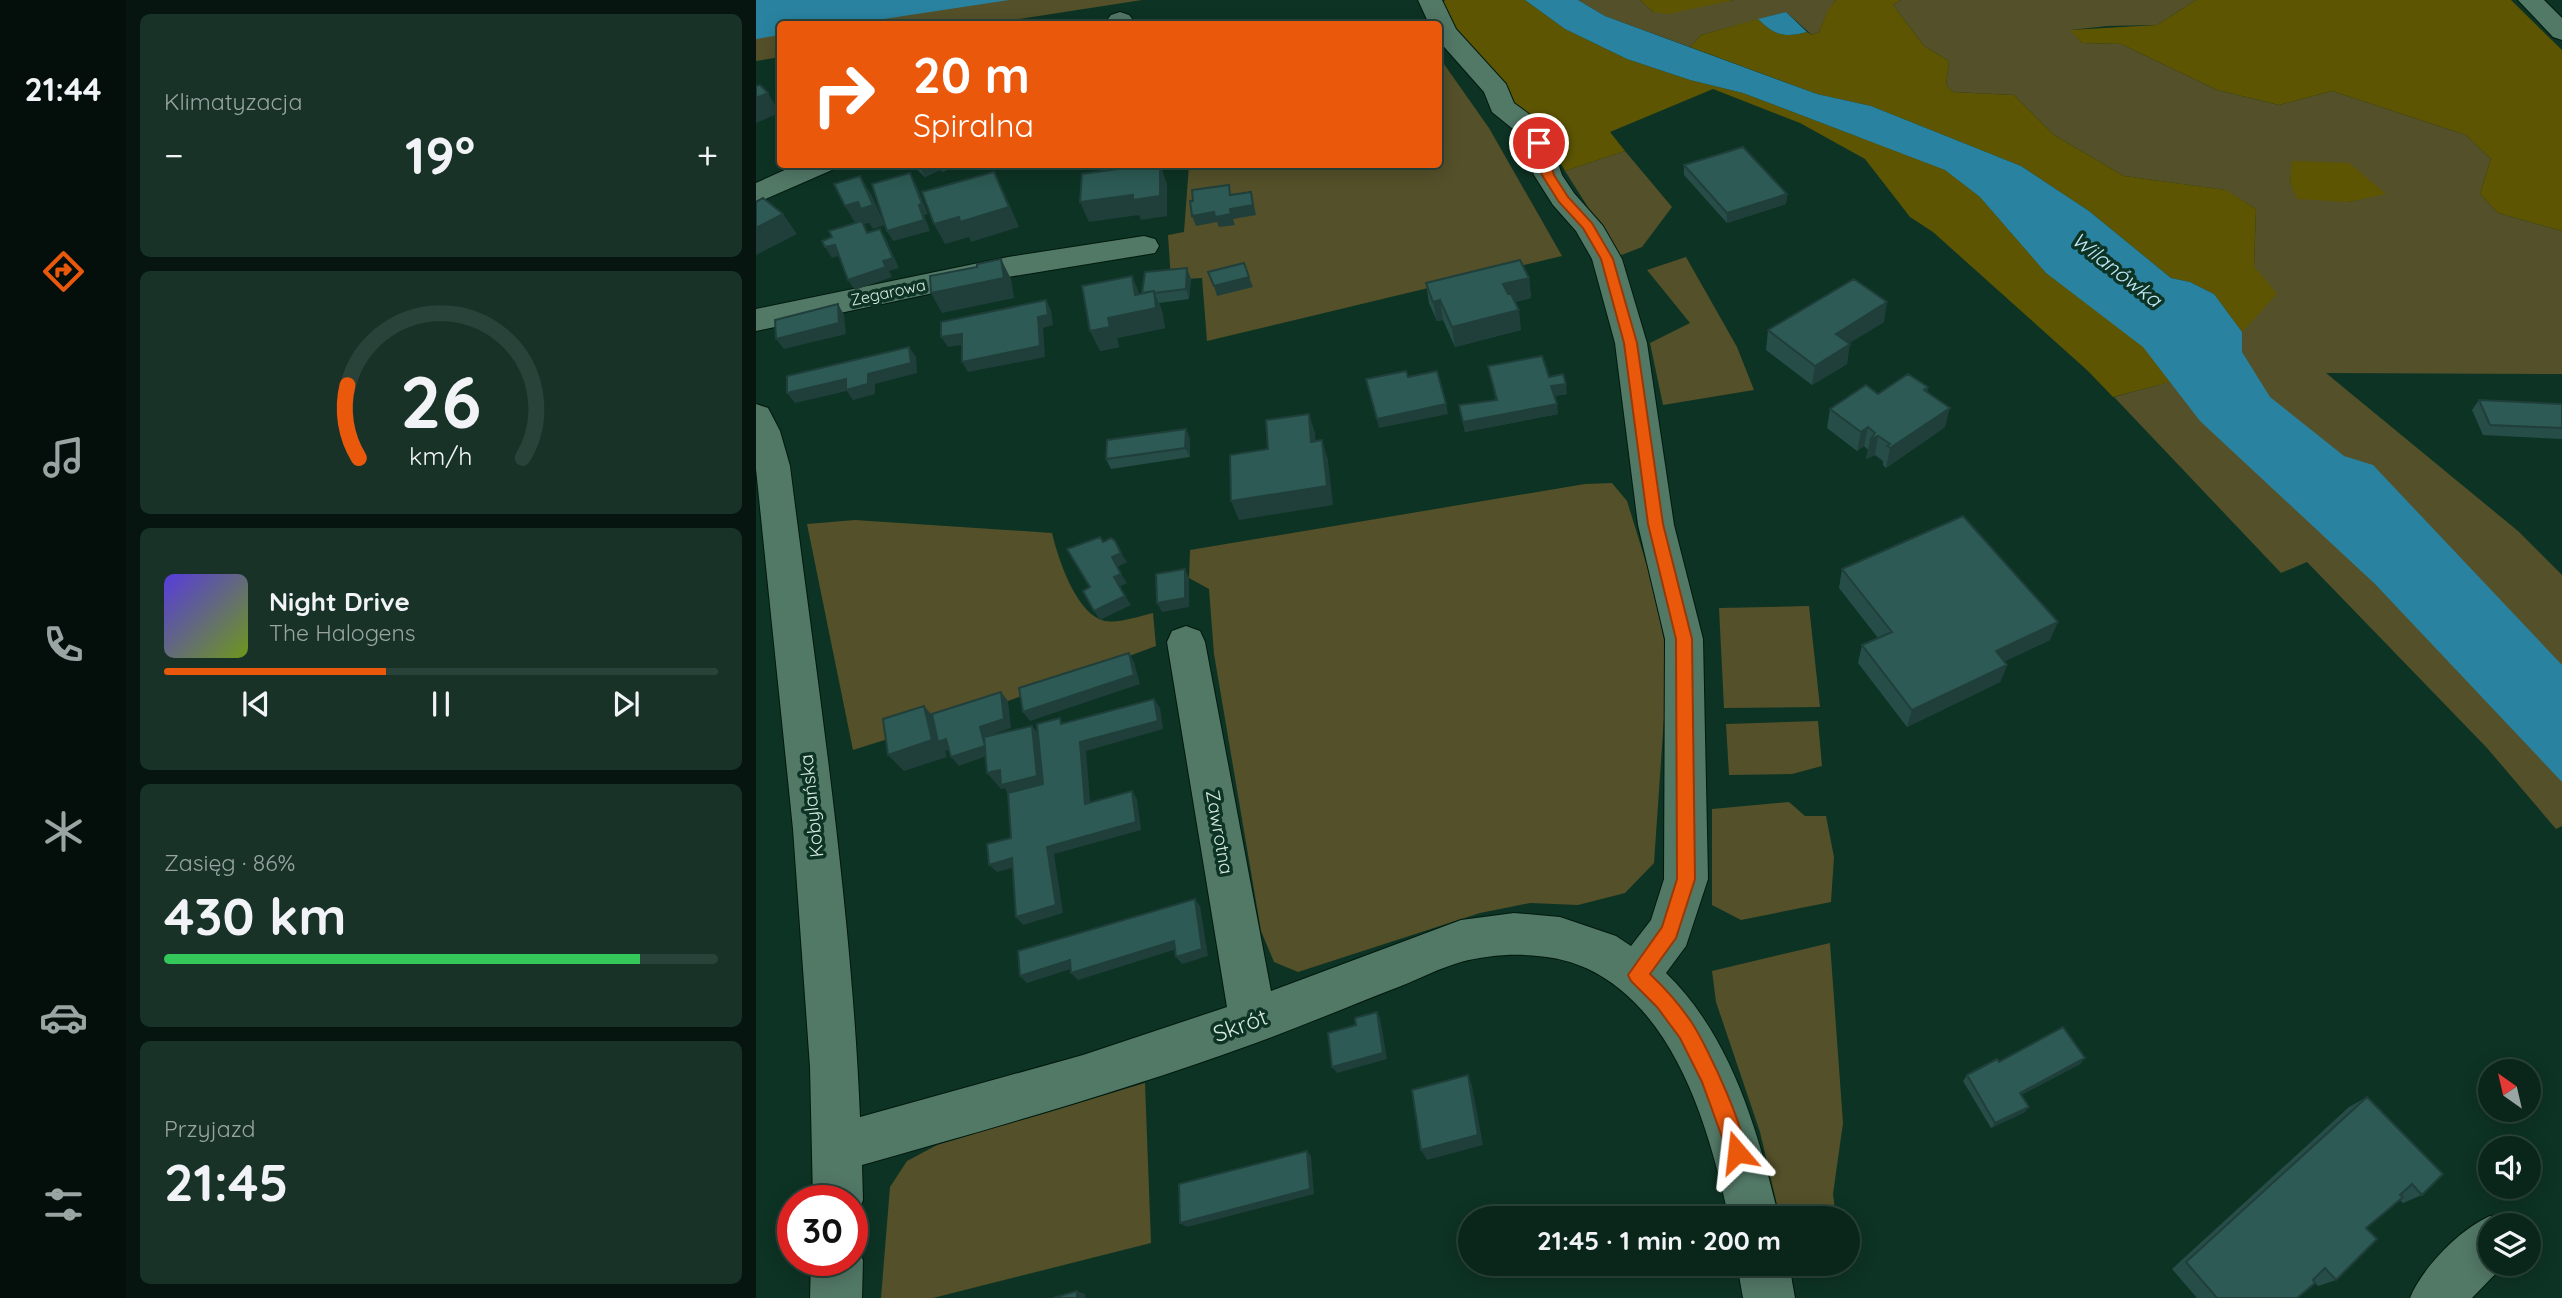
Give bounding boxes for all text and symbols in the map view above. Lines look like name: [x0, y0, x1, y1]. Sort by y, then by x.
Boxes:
text: 20 m: [913, 44, 1030, 105]
icon: right: [798, 49, 889, 140]
text: 21:44: [24, 69, 102, 109]
text: Klimatyzacja: [164, 87, 303, 116]
text: Spiralna: [913, 105, 1034, 145]
pin: [1509, 113, 1569, 173]
text: 19°: [405, 122, 475, 187]
icon: arrive: [1520, 124, 1558, 162]
text: −: [164, 131, 184, 179]
text: +: [697, 131, 718, 179]
water label: Wilanówka: [2067, 226, 2168, 313]
icon: directions: [39, 247, 88, 296]
street label: Zegarowa: [849, 274, 927, 310]
text: 26: [400, 356, 482, 447]
icon: music: [39, 433, 88, 482]
text: km/h: [409, 440, 473, 471]
text: Night Drive: [269, 585, 410, 618]
text: The Halogens: [269, 618, 416, 647]
icon: phone: [39, 620, 88, 669]
icon: previous: [237, 685, 275, 723]
icon: pause: [422, 685, 460, 723]
icon: next: [607, 685, 645, 723]
street label: Kobylańska: [794, 753, 828, 859]
street label: Zawrotna: [1201, 788, 1239, 876]
icon: climate: [39, 807, 88, 856]
text: Zasięg · 86%: [164, 848, 295, 877]
text: 430 km: [164, 883, 347, 948]
icon: car: [39, 993, 88, 1042]
street label: Skrót: [1209, 1002, 1271, 1048]
north arrow: [2478, 1059, 2541, 1122]
map controls: [2478, 1059, 2541, 1276]
text: Przyjazd: [164, 1114, 256, 1143]
position arrow: [1700, 1115, 1774, 1189]
button: sound: [2478, 1136, 2541, 1199]
text: 21:45: [164, 1149, 289, 1214]
icon: filters: [39, 1180, 88, 1229]
speed limit sign: 30: [777, 1185, 868, 1276]
button: layers: [2478, 1213, 2541, 1276]
text: 21:45 · 1 min · 200 m: [1537, 1224, 1781, 1257]

